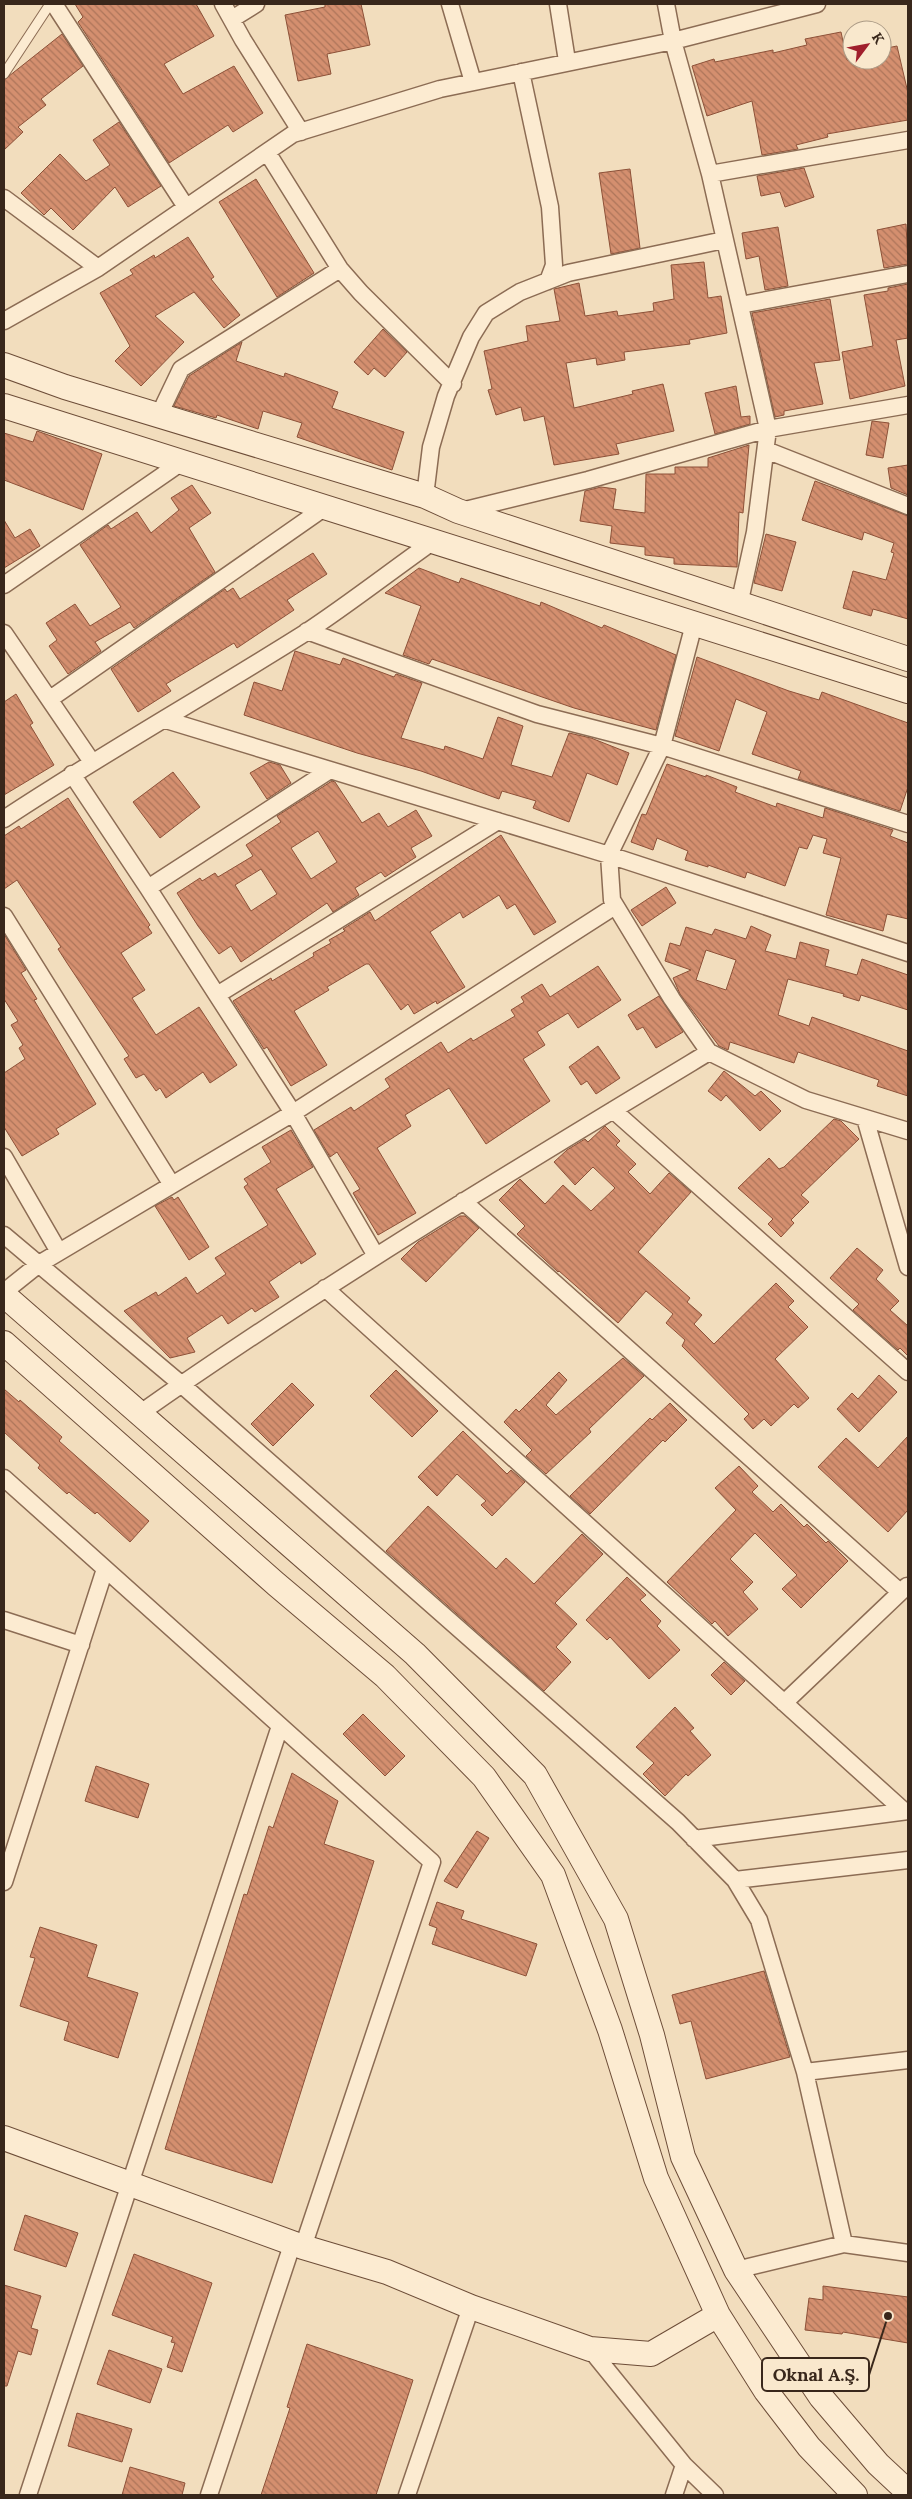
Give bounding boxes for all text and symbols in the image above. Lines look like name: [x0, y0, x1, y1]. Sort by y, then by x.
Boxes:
north arrow: [842, 20, 892, 70]
text: K: [868, 29, 888, 47]
callout: Oknal A.Ş.: [762, 2358, 869, 2391]
text: Oknal A.Ş.: [773, 2363, 859, 2386]

